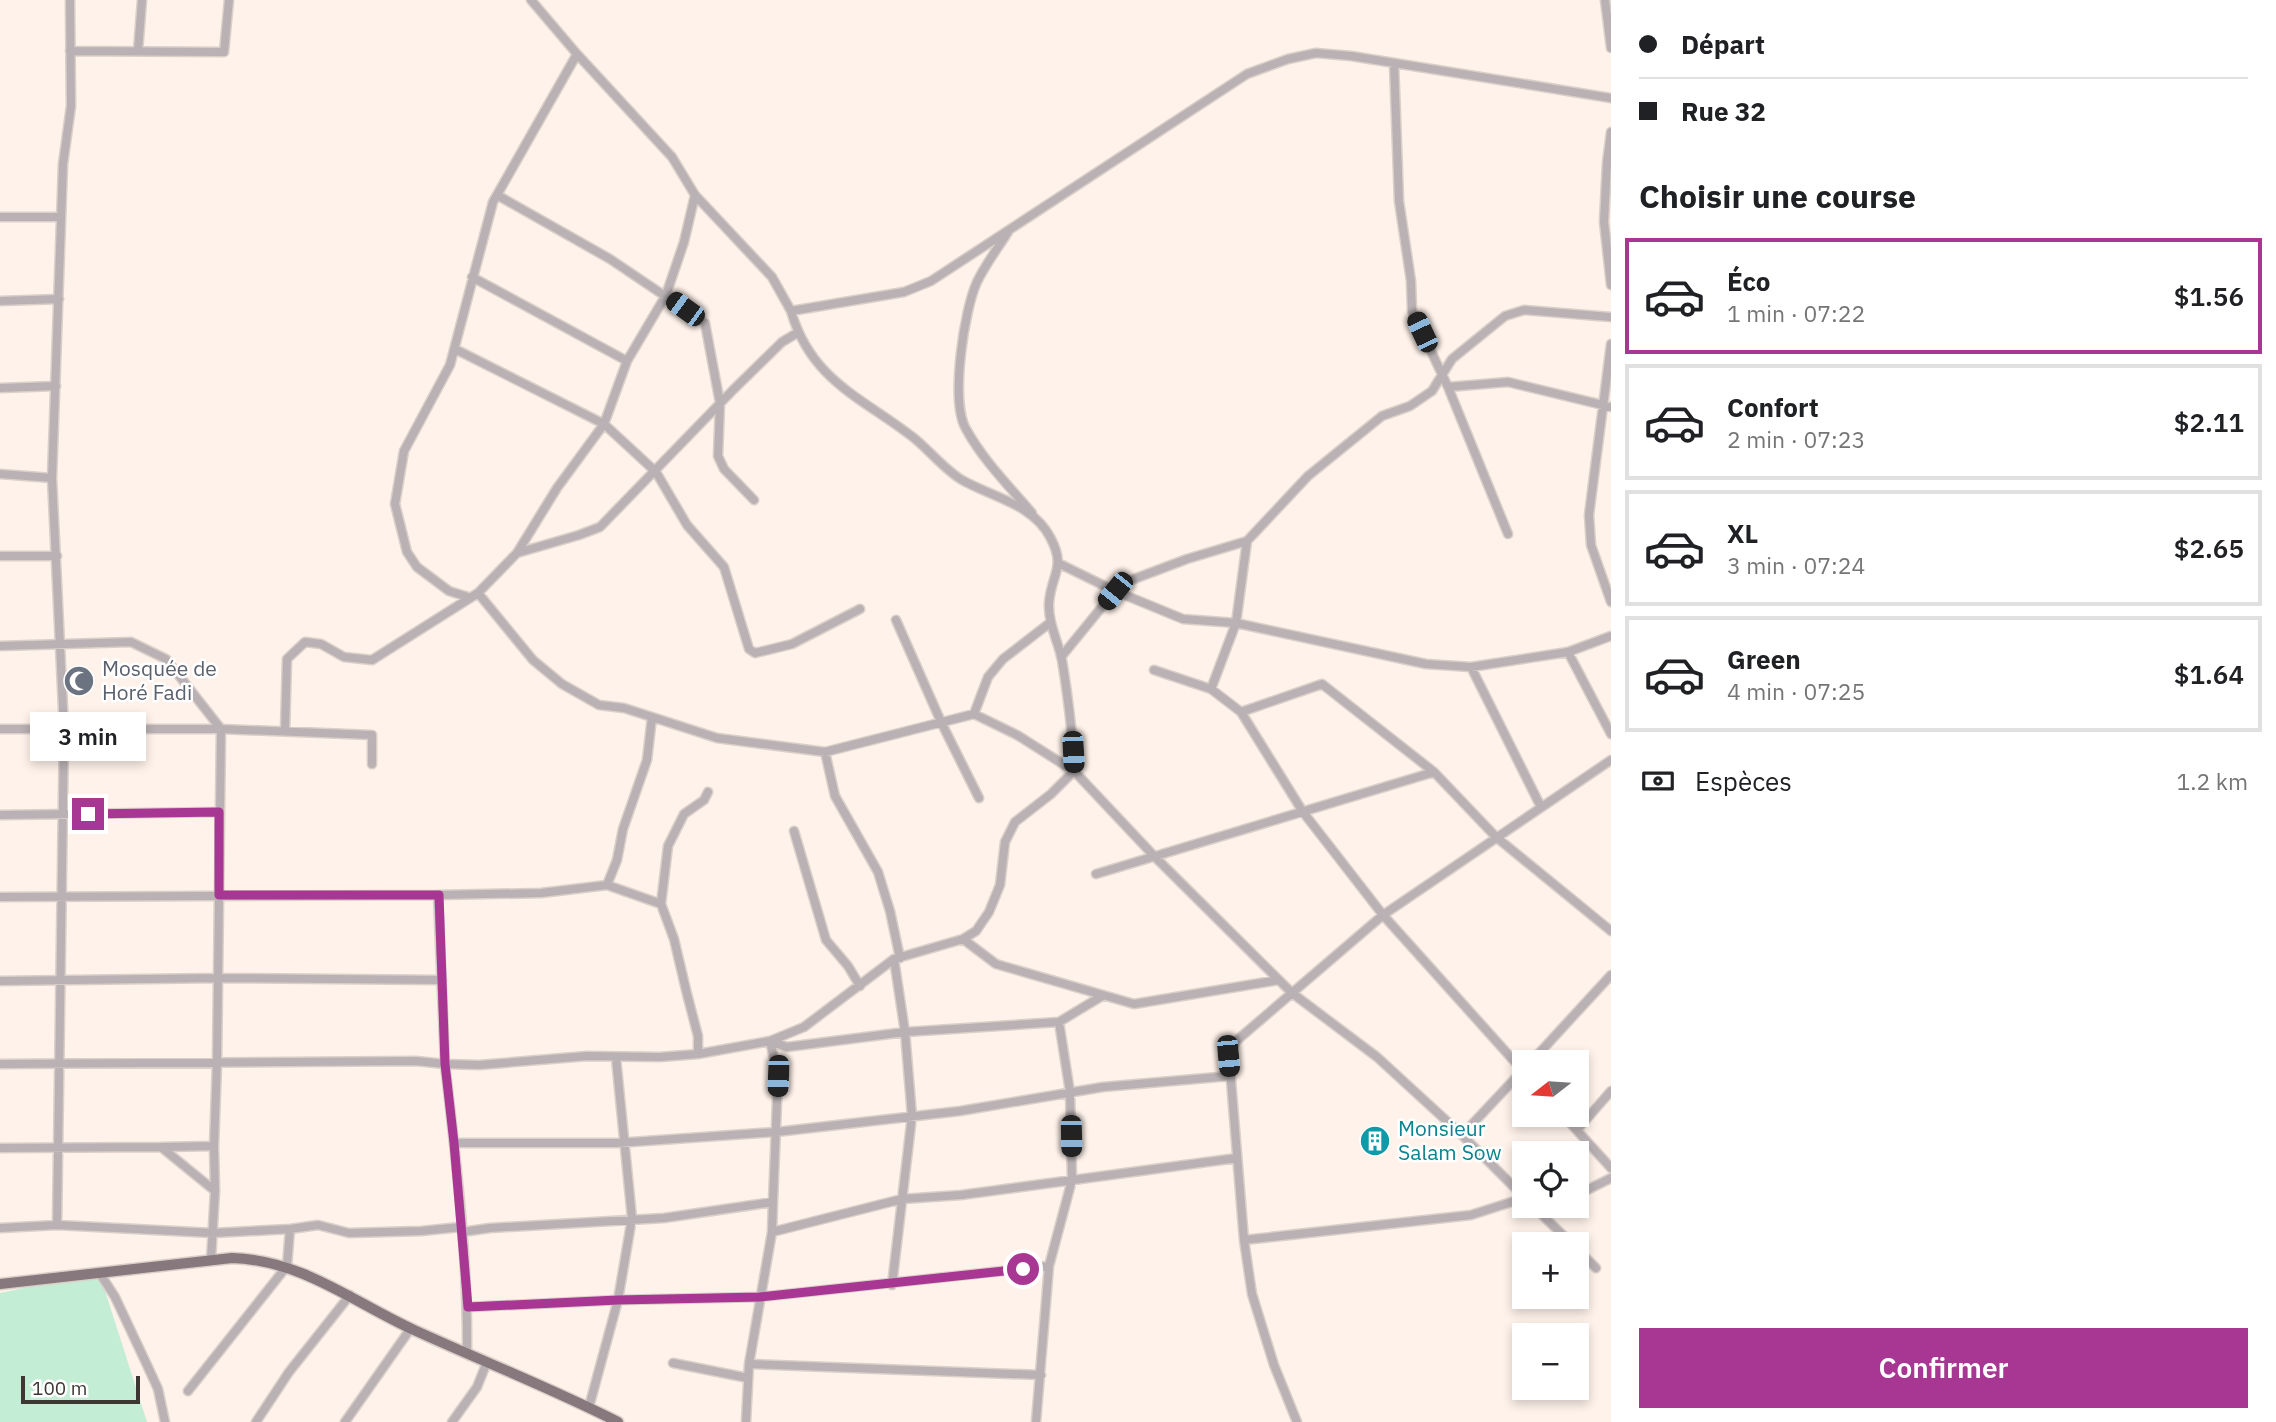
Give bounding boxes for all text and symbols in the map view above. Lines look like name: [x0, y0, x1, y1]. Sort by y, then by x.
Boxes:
text: Départ: [1681, 27, 1765, 61]
text: Rue 32: [1681, 94, 1766, 128]
text: Choisir une course: [1639, 175, 1916, 217]
text: Éco: [1727, 264, 1771, 298]
icon: car: [1643, 265, 1706, 328]
text: $1.56: [2174, 279, 2244, 313]
car: [662, 288, 709, 330]
text: 1 min · 07:22: [1727, 298, 1865, 328]
car: [1404, 309, 1441, 355]
text: Confort: [1727, 390, 1819, 424]
icon: car: [1643, 391, 1706, 454]
text: $2.11: [2174, 405, 2244, 439]
text: 2 min · 07:23: [1727, 424, 1865, 454]
text: XL: [1727, 516, 1758, 550]
icon: car: [1643, 517, 1706, 580]
text: $2.65: [2174, 531, 2244, 565]
text: 3 min · 07:24: [1727, 550, 1865, 580]
car: [1094, 568, 1137, 614]
text: Green: [1727, 642, 1801, 676]
icon: car: [1643, 643, 1706, 706]
place label: Mosquée de Horé Fadi: [102, 654, 217, 706]
text: $1.64: [2174, 657, 2244, 691]
mosque icon: Mosquée de Horé Fadi: [62, 664, 96, 698]
text: 4 min · 07:25: [1727, 676, 1865, 706]
callout: 3 min: [30, 712, 146, 762]
text: 3 min: [58, 721, 118, 751]
car: [1062, 730, 1085, 774]
icon: cash: [1639, 762, 1677, 800]
text: Espèces: [1695, 764, 1792, 798]
text: 1.2 km: [2177, 766, 2248, 796]
route end: [72, 798, 104, 830]
car: [1216, 1034, 1241, 1078]
north arrow: [1512, 1050, 1589, 1127]
map controls: [1512, 1050, 1589, 1400]
car: [767, 1055, 790, 1097]
place label: Monsieur Salam Sow: [1398, 1114, 1502, 1166]
car: [1061, 1115, 1082, 1157]
building icon: Monsieur Salam Sow: [1358, 1124, 1392, 1158]
button: locate: [1512, 1141, 1589, 1218]
button: +: [1512, 1232, 1589, 1309]
route start: [1007, 1253, 1039, 1285]
button: −: [1512, 1323, 1589, 1400]
button: Confirmer: [1639, 1328, 2248, 1408]
scale bar: [21, 1373, 140, 1405]
text: 100 m: [32, 1376, 87, 1400]

